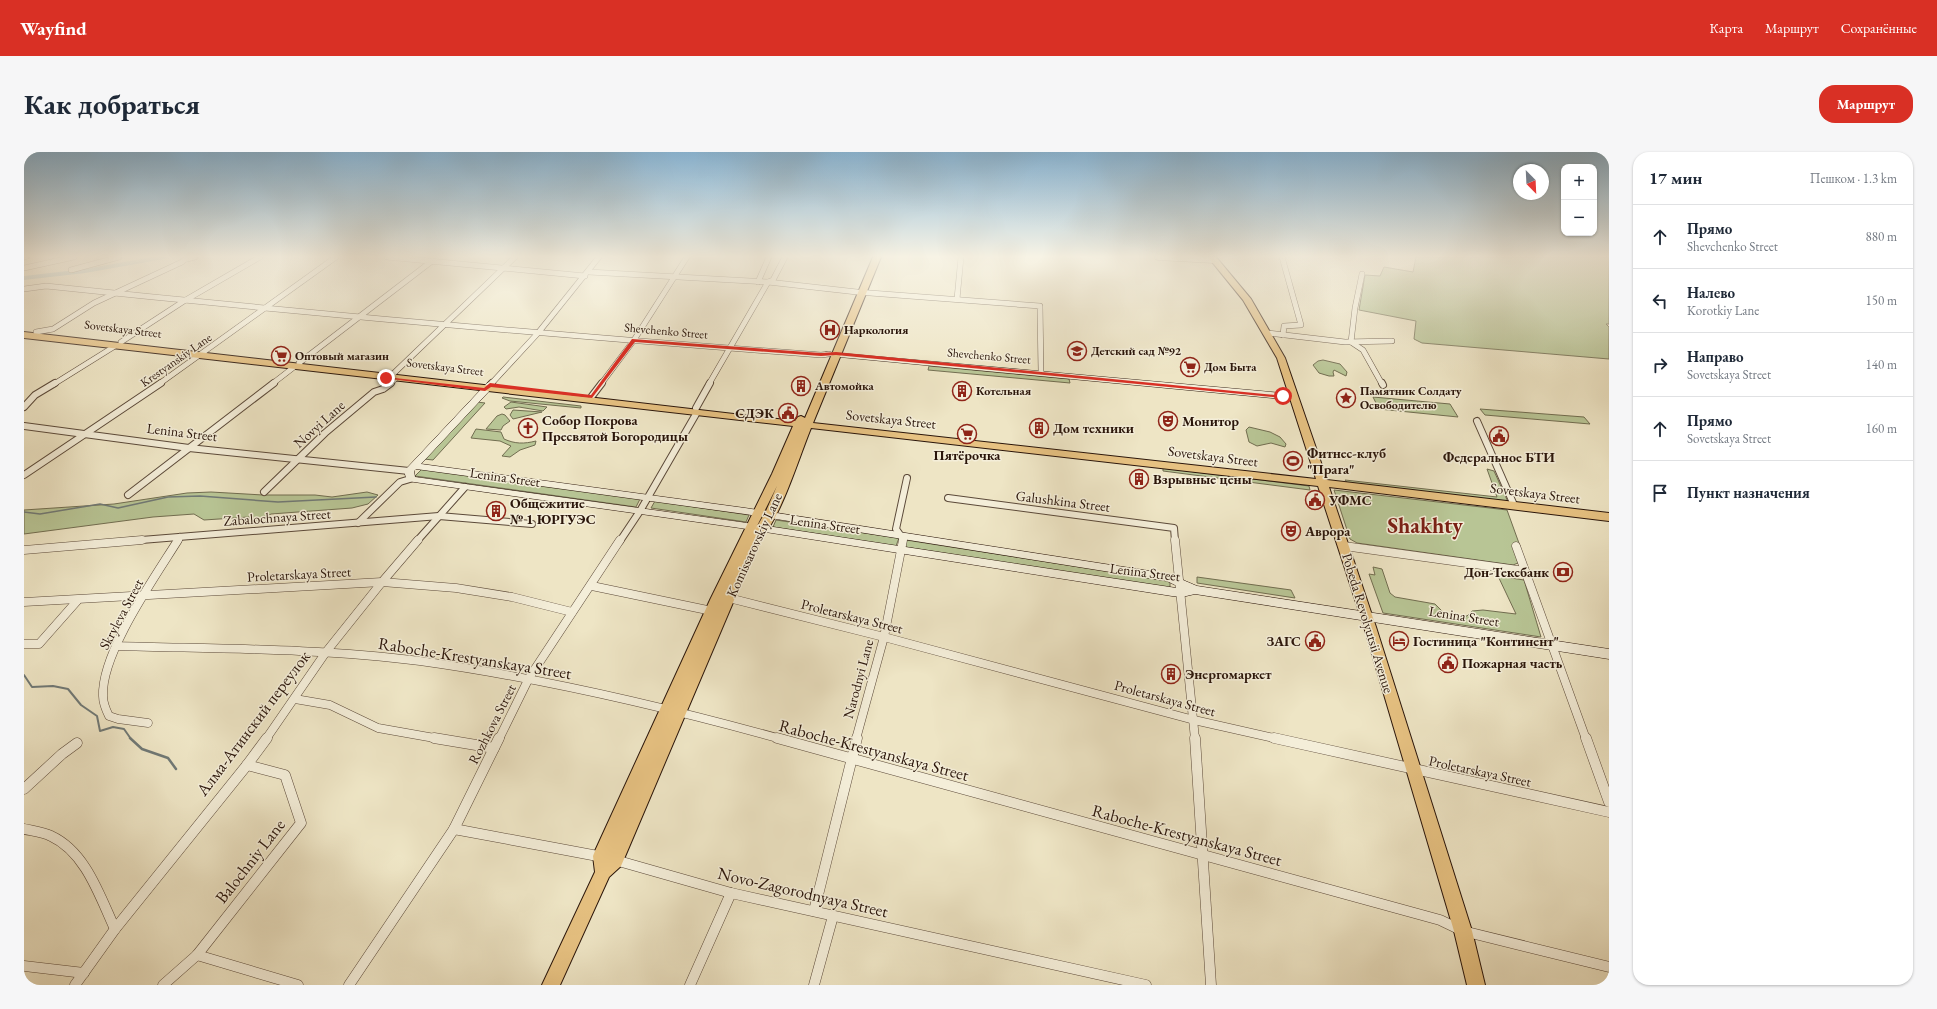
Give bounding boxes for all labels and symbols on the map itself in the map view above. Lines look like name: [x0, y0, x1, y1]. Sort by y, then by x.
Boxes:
north arrow: [1513, 164, 1549, 200]
street label: Sovetskaya Street: [84, 316, 163, 342]
street label: Shevchenko Street: [624, 319, 709, 343]
hospital icon: Наркология: [819, 319, 841, 341]
place label: Наркология: [844, 322, 909, 338]
street label: Krestyanskiy Lane: [137, 329, 215, 391]
school or university icon: Детский сад №92: [1066, 340, 1088, 362]
place label: Детский сад №92: [1091, 343, 1182, 359]
street label: Shevchenko Street: [947, 344, 1032, 368]
supermarket icon: Оптовый магазин: [270, 345, 292, 367]
place label: Оптовый магазин: [295, 348, 389, 364]
street label: Sovetskaya Street: [406, 354, 485, 380]
supermarket icon: Дом Быта: [1179, 356, 1201, 378]
place label: Дом Быта: [1204, 359, 1257, 375]
route end: [377, 369, 395, 387]
building icon: Автомойка: [790, 375, 812, 397]
place label: Автомойка: [814, 378, 874, 394]
building icon: Котельная: [951, 380, 973, 402]
place label: Котельная: [976, 383, 1032, 399]
place label: Памятник Солдату Освободителю: [1360, 383, 1462, 413]
route start: [1274, 387, 1292, 405]
place icon: Памятник Солдату Освободителю: [1335, 387, 1357, 409]
street label: Novyi Lane: [290, 396, 349, 452]
public building icon: СДЭК: [777, 402, 799, 424]
place label: СДЭК: [735, 404, 775, 422]
street label: Sovetskaya Street: [845, 405, 938, 433]
theatre icon: Монитор: [1157, 410, 1179, 432]
place label: Собор Покрова Пресвятой Богородицы: [542, 411, 688, 445]
place label: Монитор: [1182, 412, 1239, 430]
church icon: Собор Покрова Пресвятой Богородицы: [517, 417, 539, 439]
building icon: Дом техники: [1028, 417, 1050, 439]
street label: Lenina Street: [146, 419, 219, 445]
place label: Дом техники: [1053, 419, 1134, 437]
supermarket icon: Пятёрочка: [956, 423, 978, 445]
public building icon: Федеральное БТИ: [1488, 425, 1510, 447]
street label: Sovetskaya Street: [1167, 442, 1260, 471]
place label: Фитнес-клуб "Прага": [1307, 444, 1386, 478]
place label: Пятёрочка: [933, 446, 1001, 464]
place label: Федеральное БТИ: [1443, 448, 1555, 466]
sports icon: Фитнес-клуб "Прага": [1282, 450, 1304, 472]
street label: Lenina Street: [469, 463, 542, 491]
building icon: Взрывные цены: [1128, 468, 1150, 490]
place label: Взрывные цены: [1153, 470, 1252, 488]
street label: Sovetskaya Street: [1489, 479, 1582, 508]
street label: Galushkina Street: [1015, 486, 1112, 516]
public building icon: УФМС: [1304, 489, 1326, 511]
street label: Komissarovskiy Lane: [722, 490, 786, 600]
place label: УФМС: [1328, 491, 1372, 509]
place label: Общежитие № 1 ЮРГУЭС: [510, 494, 596, 528]
building icon: Общежитие № 1 ЮРГУЭС: [485, 500, 507, 522]
street label: Zabalochnaya Street: [223, 504, 332, 530]
street label: Lenina Street: [789, 510, 862, 538]
district label: Shakhty: [1387, 511, 1463, 540]
theatre icon: Аврора: [1280, 520, 1302, 542]
place label: Аврора: [1304, 522, 1351, 540]
street label: Pobeda Revolyutsii Avenue: [1338, 551, 1398, 696]
street label: Lenina Street: [1109, 559, 1182, 585]
bank icon: Дон-Тексбанк: [1552, 561, 1574, 583]
street label: Proletarskaya Street: [246, 562, 352, 586]
place label: Дон-Тексбанк: [1464, 563, 1549, 581]
street label: Skryleva Street: [95, 575, 147, 653]
street label: Proletarskaya Street: [799, 595, 905, 637]
street label: Lenina Street: [1428, 602, 1501, 631]
public building icon: ЗАГС: [1304, 630, 1326, 652]
hotel icon: Гостиница "Континент": [1388, 630, 1410, 652]
street label: Raboche-Krestyanskaya Street: [377, 632, 574, 684]
place label: ЗАГС: [1266, 632, 1301, 650]
place label: Гостиница "Континент": [1413, 632, 1559, 650]
street label: Narodnyi Lane: [839, 637, 877, 721]
street label: Алма-Атинский переулок: [191, 646, 315, 801]
public building icon: Пожарная часть: [1437, 652, 1459, 674]
place label: Пожарная часть: [1462, 654, 1563, 672]
building icon: Энергомаркет: [1160, 663, 1182, 685]
place label: Энергомаркет: [1185, 665, 1272, 683]
street label: Proletarskaya Street: [1112, 676, 1218, 720]
street label: Rozhkova Street: [464, 680, 520, 767]
street label: Raboche-Krestyanskaya Street: [777, 714, 972, 786]
street label: Proletarskaya Street: [1427, 751, 1533, 791]
street label: Raboche-Krestyanskaya Street: [1090, 799, 1285, 871]
street label: Balochniy Lane: [210, 814, 290, 908]
street label: Novo-Zagorodnyaya Street: [716, 862, 891, 922]

